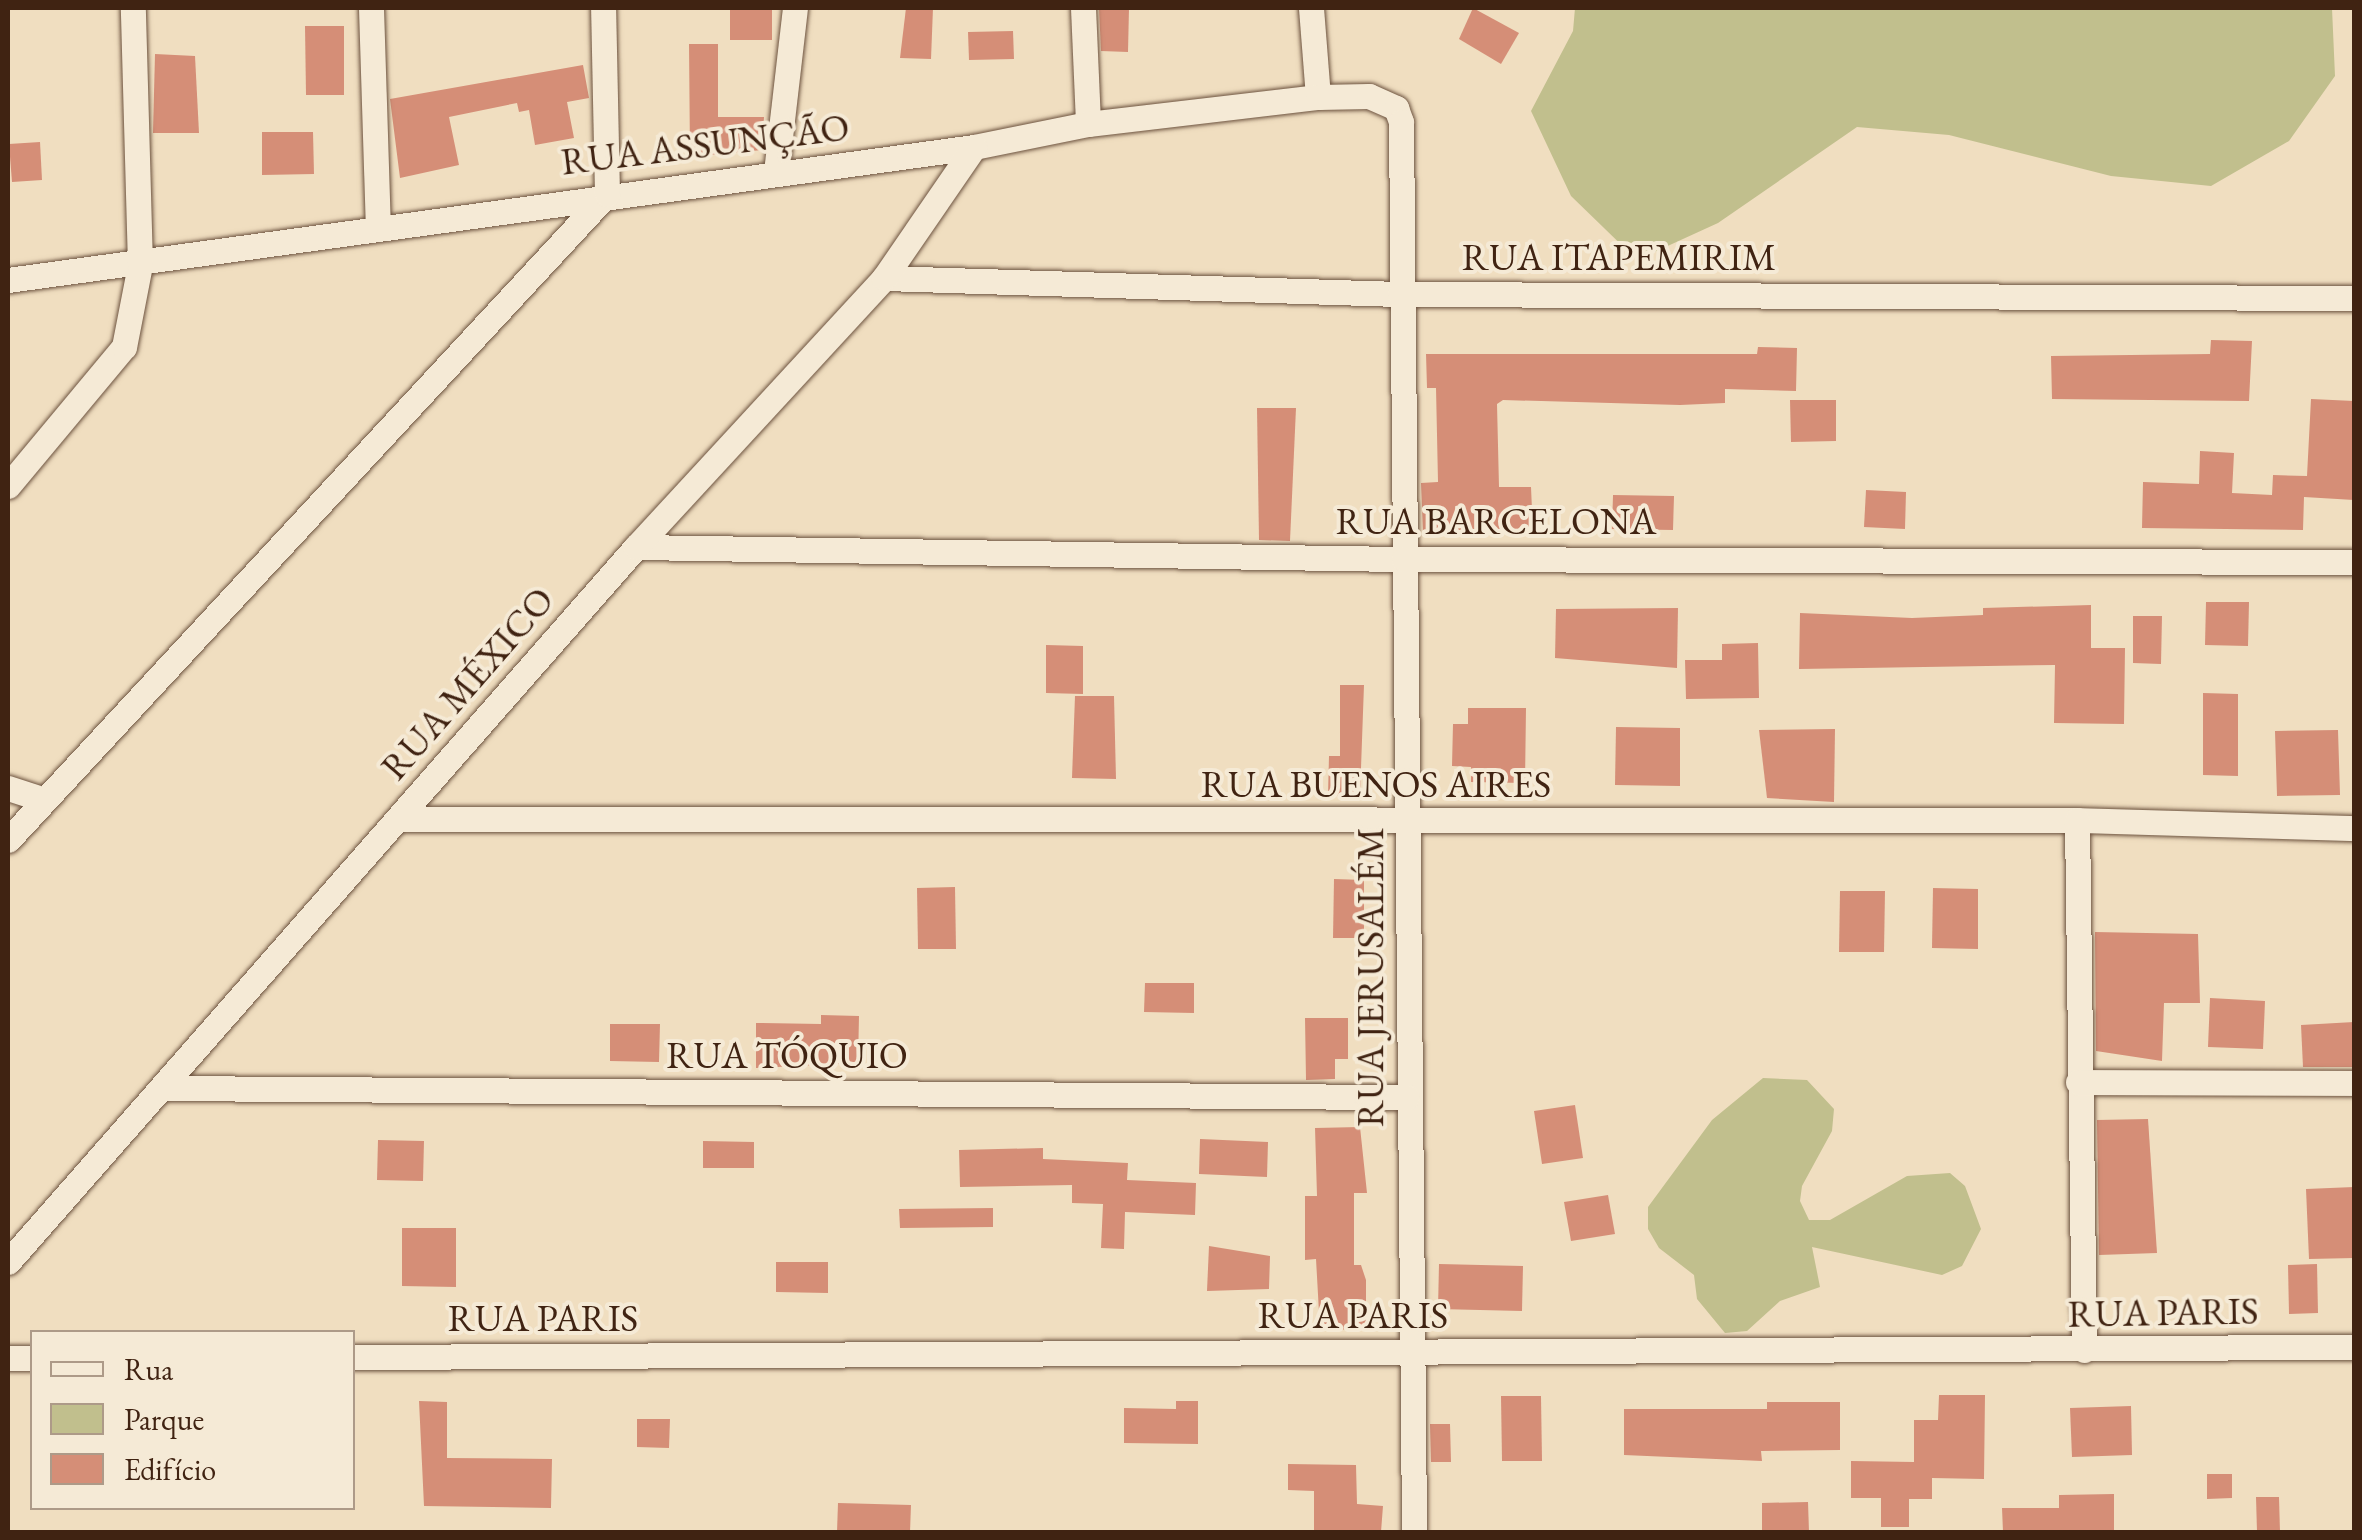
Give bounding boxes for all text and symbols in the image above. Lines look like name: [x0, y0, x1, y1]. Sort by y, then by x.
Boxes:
street label: RUA ASSUNÇÃO: [558, 104, 852, 184]
street label: RUA ITAPEMIRIM: [1462, 234, 1776, 280]
street label: RUA BARCELONA: [1336, 498, 1656, 544]
street label: RUA MÉXICO: [371, 577, 563, 789]
street label: RUA BUENOS AIRES: [1201, 761, 1551, 807]
street label: RUA JERUSALÉM: [1347, 827, 1393, 1127]
street label: RUA TÓQUIO: [666, 1032, 908, 1078]
street label: RUA PARIS: [2067, 1288, 2259, 1336]
street label: RUA PARIS: [1258, 1292, 1448, 1338]
street label: RUA PARIS: [448, 1295, 638, 1341]
legend: [30, 1330, 355, 1510]
text: Rua: [124, 1350, 173, 1389]
text: Parque: [124, 1400, 204, 1439]
text: Edifício: [124, 1450, 216, 1489]

